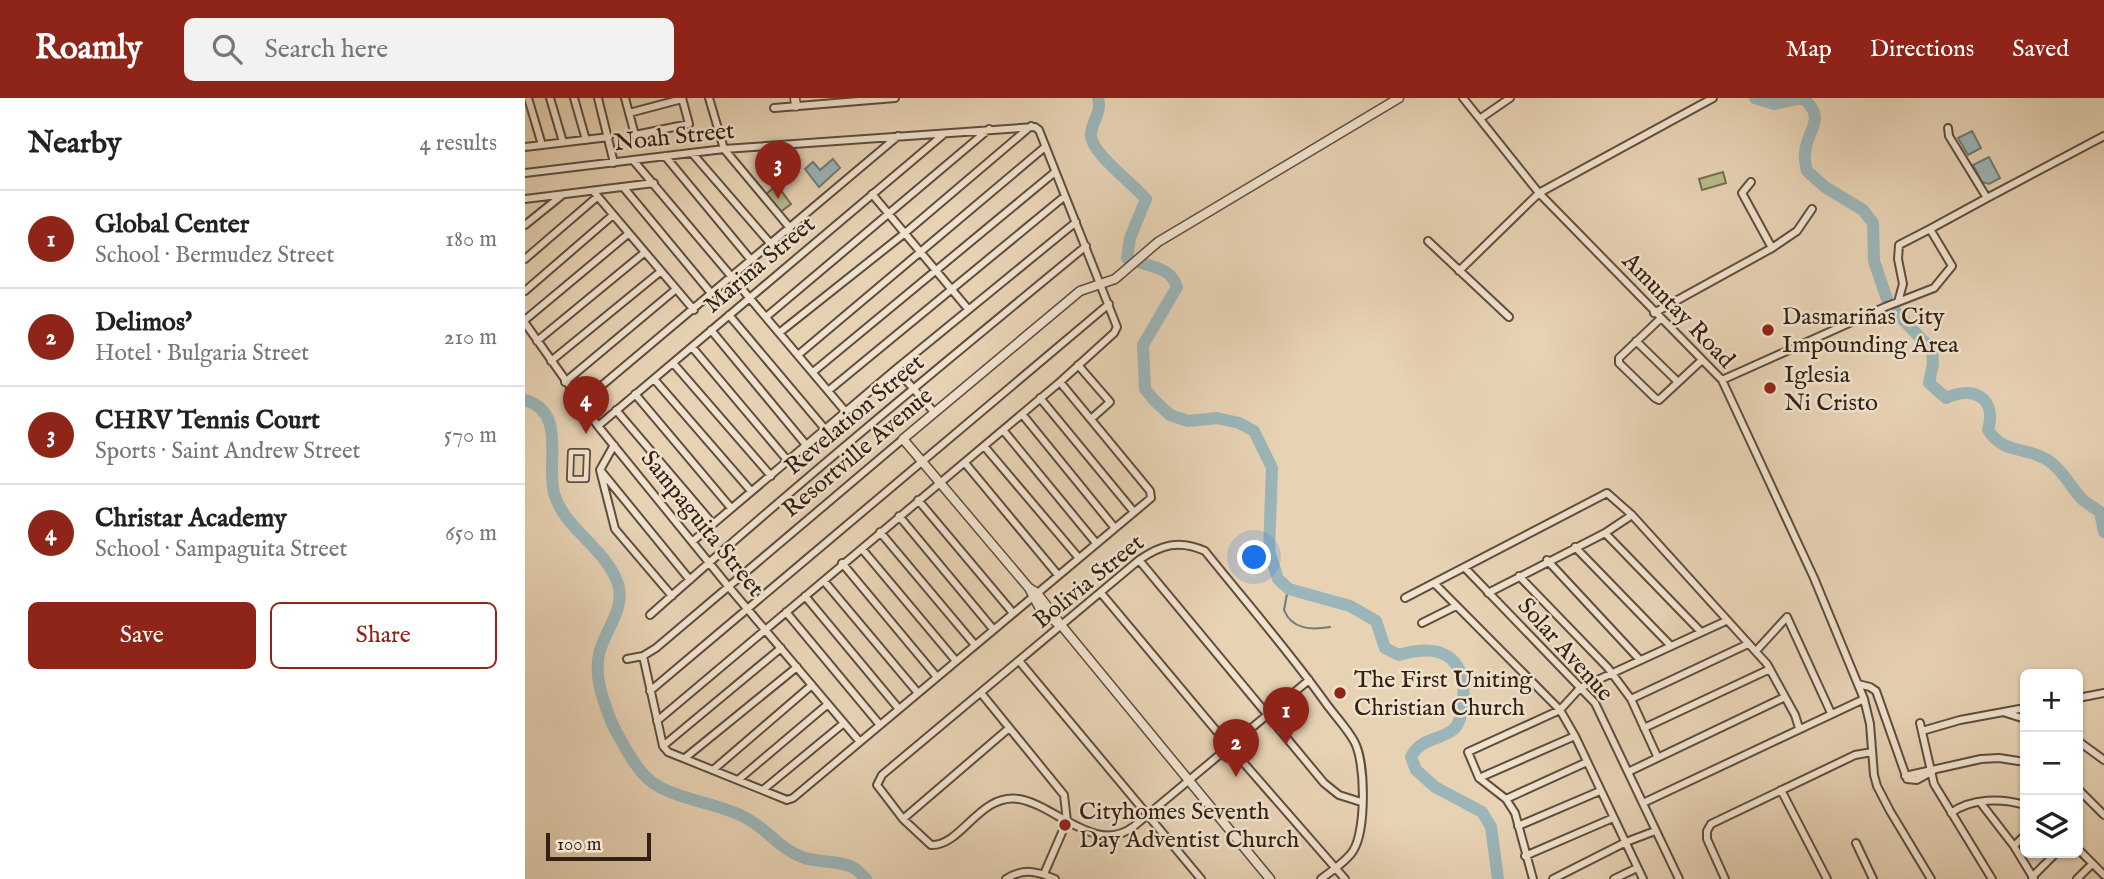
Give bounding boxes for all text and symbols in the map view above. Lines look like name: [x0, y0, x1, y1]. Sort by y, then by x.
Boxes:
search box: [184, 18, 674, 81]
text: Roamly: [35, 28, 142, 70]
icon: search: [208, 30, 246, 68]
text: Search here: [264, 33, 388, 66]
text: Map: [1786, 34, 1832, 65]
text: Directions: [1870, 34, 1974, 65]
text: Saved: [2012, 34, 2069, 65]
street label: Noah Street: [612, 116, 736, 159]
text: Nearby: [28, 125, 121, 163]
text: 4 results: [419, 129, 497, 158]
pin: 3: [755, 141, 801, 199]
text: Global Center: [95, 208, 249, 241]
street label: Marina Street: [698, 210, 822, 321]
text: 1: [47, 225, 55, 254]
text: 180 m: [445, 225, 497, 254]
text: School · Bermudez Street: [95, 241, 334, 270]
street label: Amuntay Road: [1614, 246, 1741, 376]
place label: Dasmariñas City Impounding Area: [1782, 302, 1959, 361]
text: Delimos': [95, 306, 192, 339]
marker: Dasmariñas City Impounding Area: [1760, 322, 1776, 338]
text: 2: [46, 323, 56, 352]
text: 210 m: [444, 323, 497, 352]
text: Hotel · Bulgaria Street: [95, 339, 309, 368]
street label: Revelation Street: [779, 348, 931, 483]
place label: Iglesia Ni Cristo: [1784, 360, 1878, 419]
pin: 4: [563, 376, 609, 434]
marker: Iglesia Ni Cristo: [1762, 380, 1778, 396]
street label: Resortville Avenue: [776, 381, 940, 525]
text: CHRV Tennis Court: [95, 404, 320, 437]
text: 3: [47, 421, 55, 450]
text: 570 m: [444, 421, 497, 450]
text: Sports · Saint Andrew Street: [95, 437, 360, 466]
street label: Sampaguita Street: [633, 444, 770, 604]
text: Christar Academy: [95, 502, 287, 535]
text: 4: [45, 519, 57, 548]
text: 650 m: [445, 519, 497, 548]
street label: Bolivia Street: [1027, 528, 1151, 636]
text: School · Sampaguita Street: [95, 535, 347, 564]
your location: [1237, 540, 1271, 574]
street label: Solar Avenue: [1510, 592, 1620, 708]
button: Save: [28, 602, 256, 669]
button: Share: [270, 602, 497, 669]
place label: The First Uniting Christian Church: [1354, 665, 1533, 724]
map controls: [2020, 669, 2083, 858]
button: +: [2020, 669, 2083, 732]
marker: The First Uniting Christian Church: [1332, 685, 1348, 701]
pin: 1: [1263, 687, 1309, 745]
pin: 2: [1213, 719, 1259, 777]
button: −: [2020, 732, 2083, 795]
button: layers: [2020, 795, 2083, 858]
place label: Cityhomes Seventh Day Adventist Church: [1079, 797, 1299, 856]
marker: Cityhomes Seventh Day Adventist Church: [1057, 817, 1073, 833]
scale bar: [546, 830, 651, 862]
text: 100 m: [557, 833, 601, 857]

